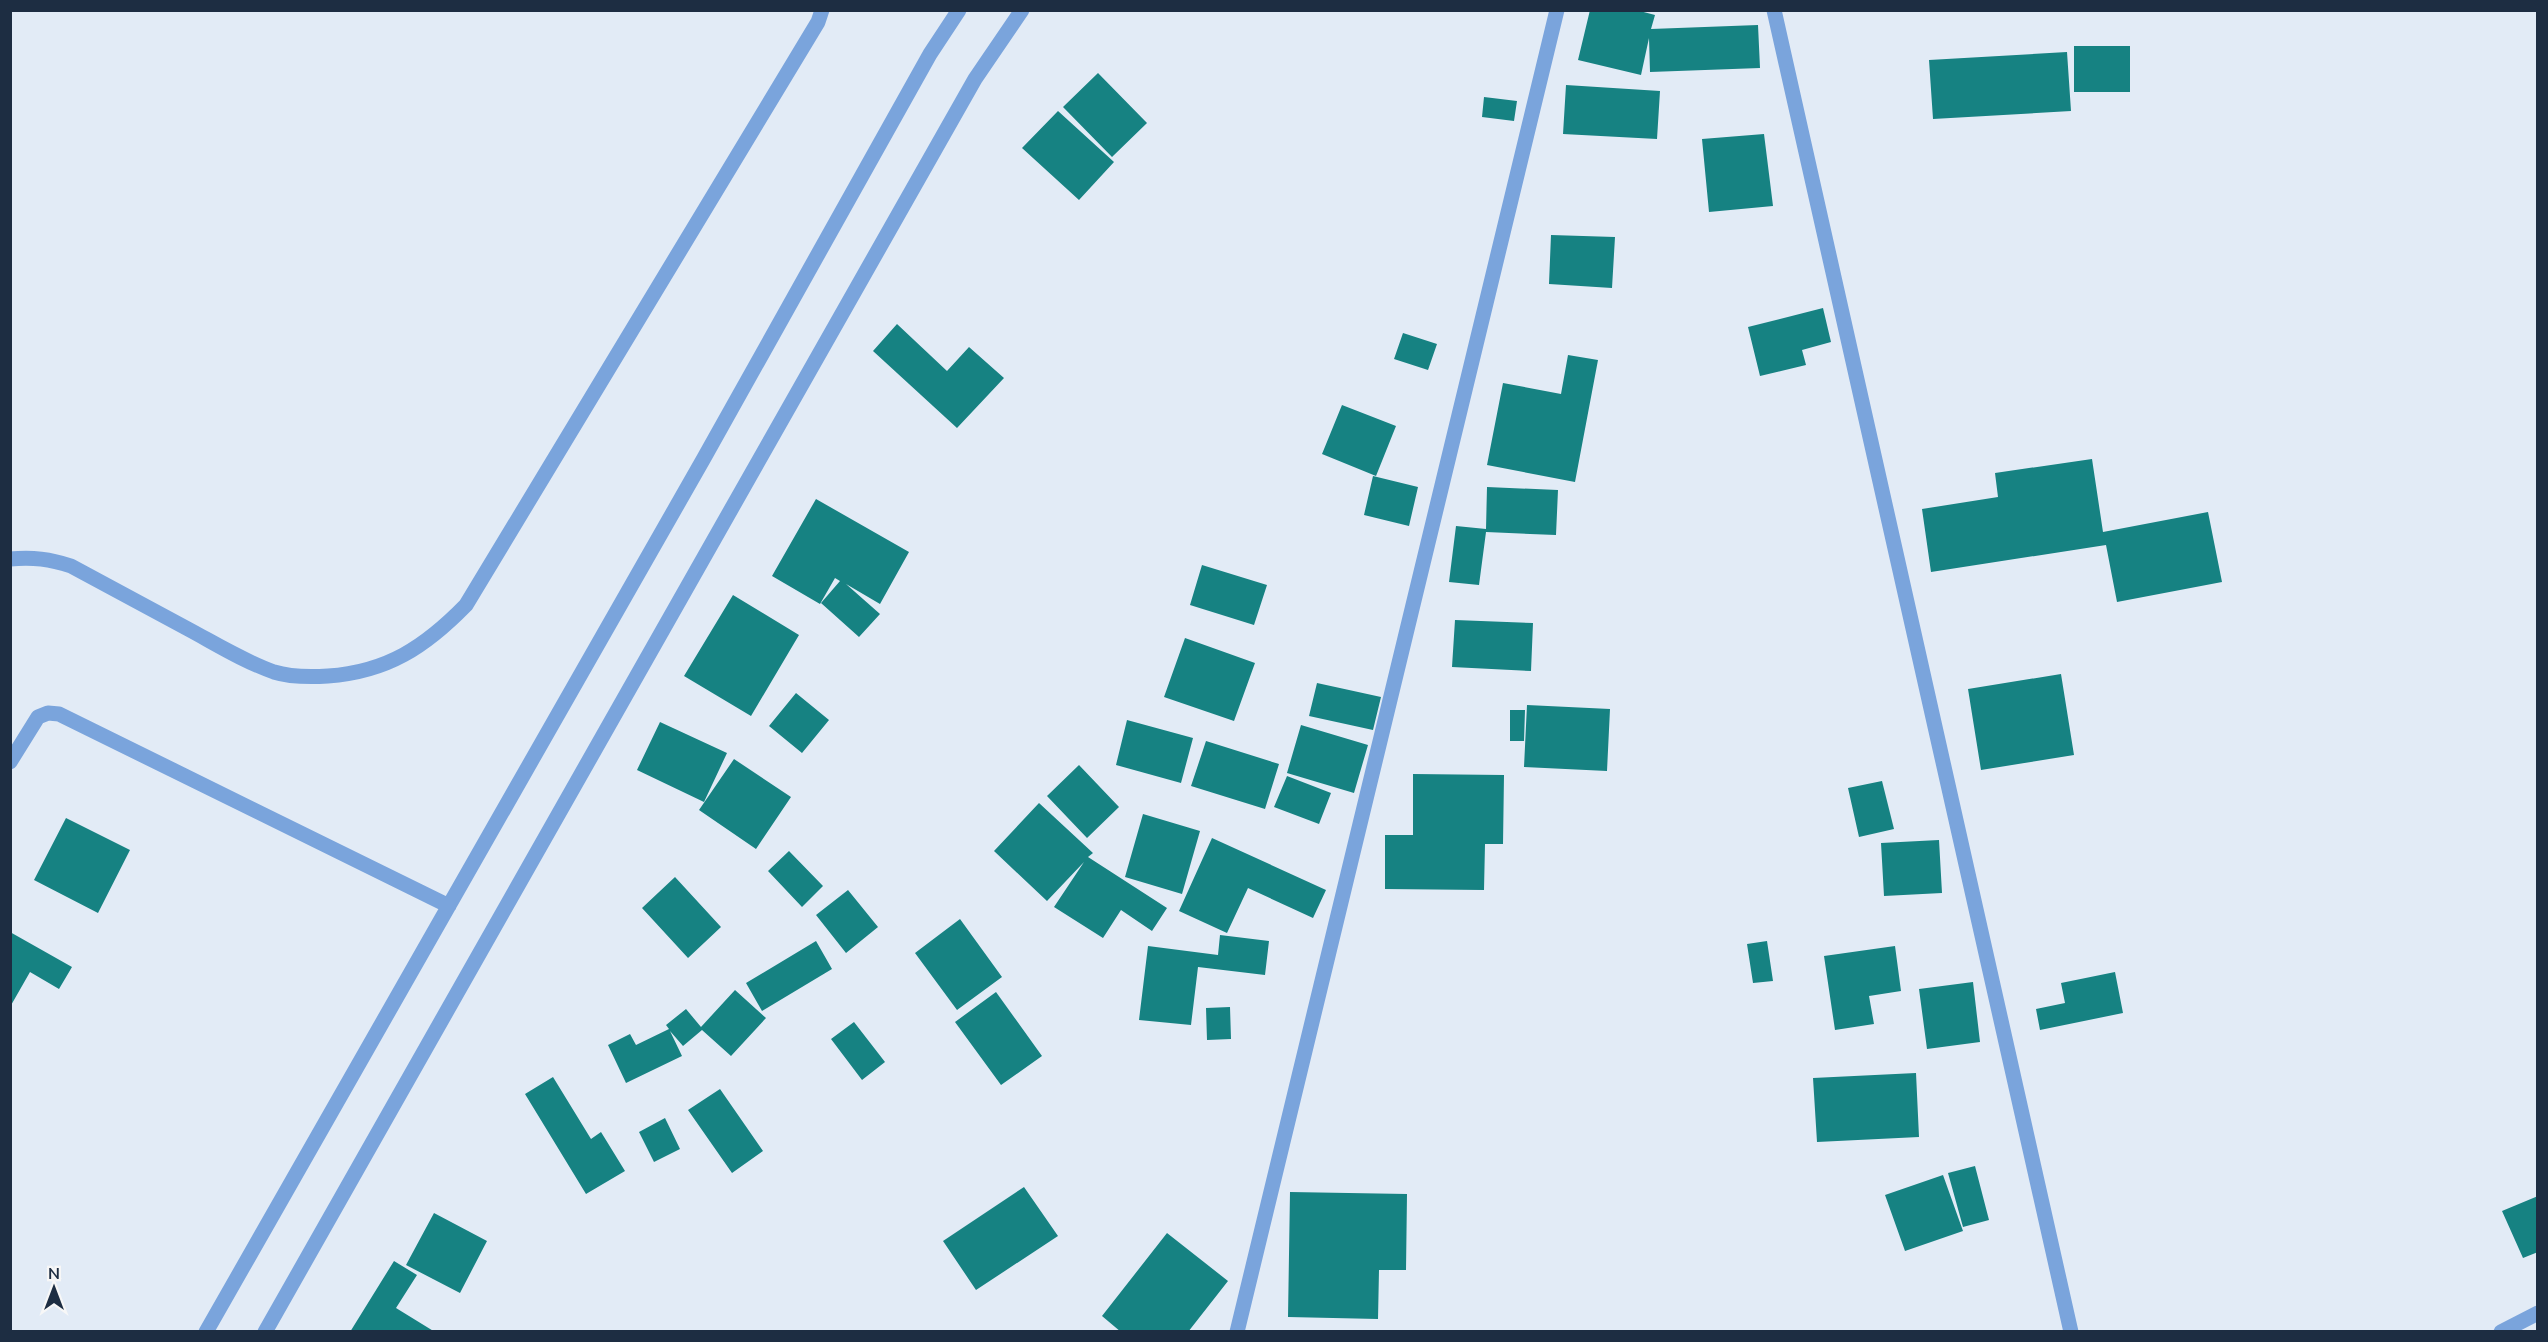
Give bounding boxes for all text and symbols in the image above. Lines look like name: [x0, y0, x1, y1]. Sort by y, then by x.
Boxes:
north arrow: [24, 1258, 84, 1318]
text: N: [48, 1263, 60, 1285]

